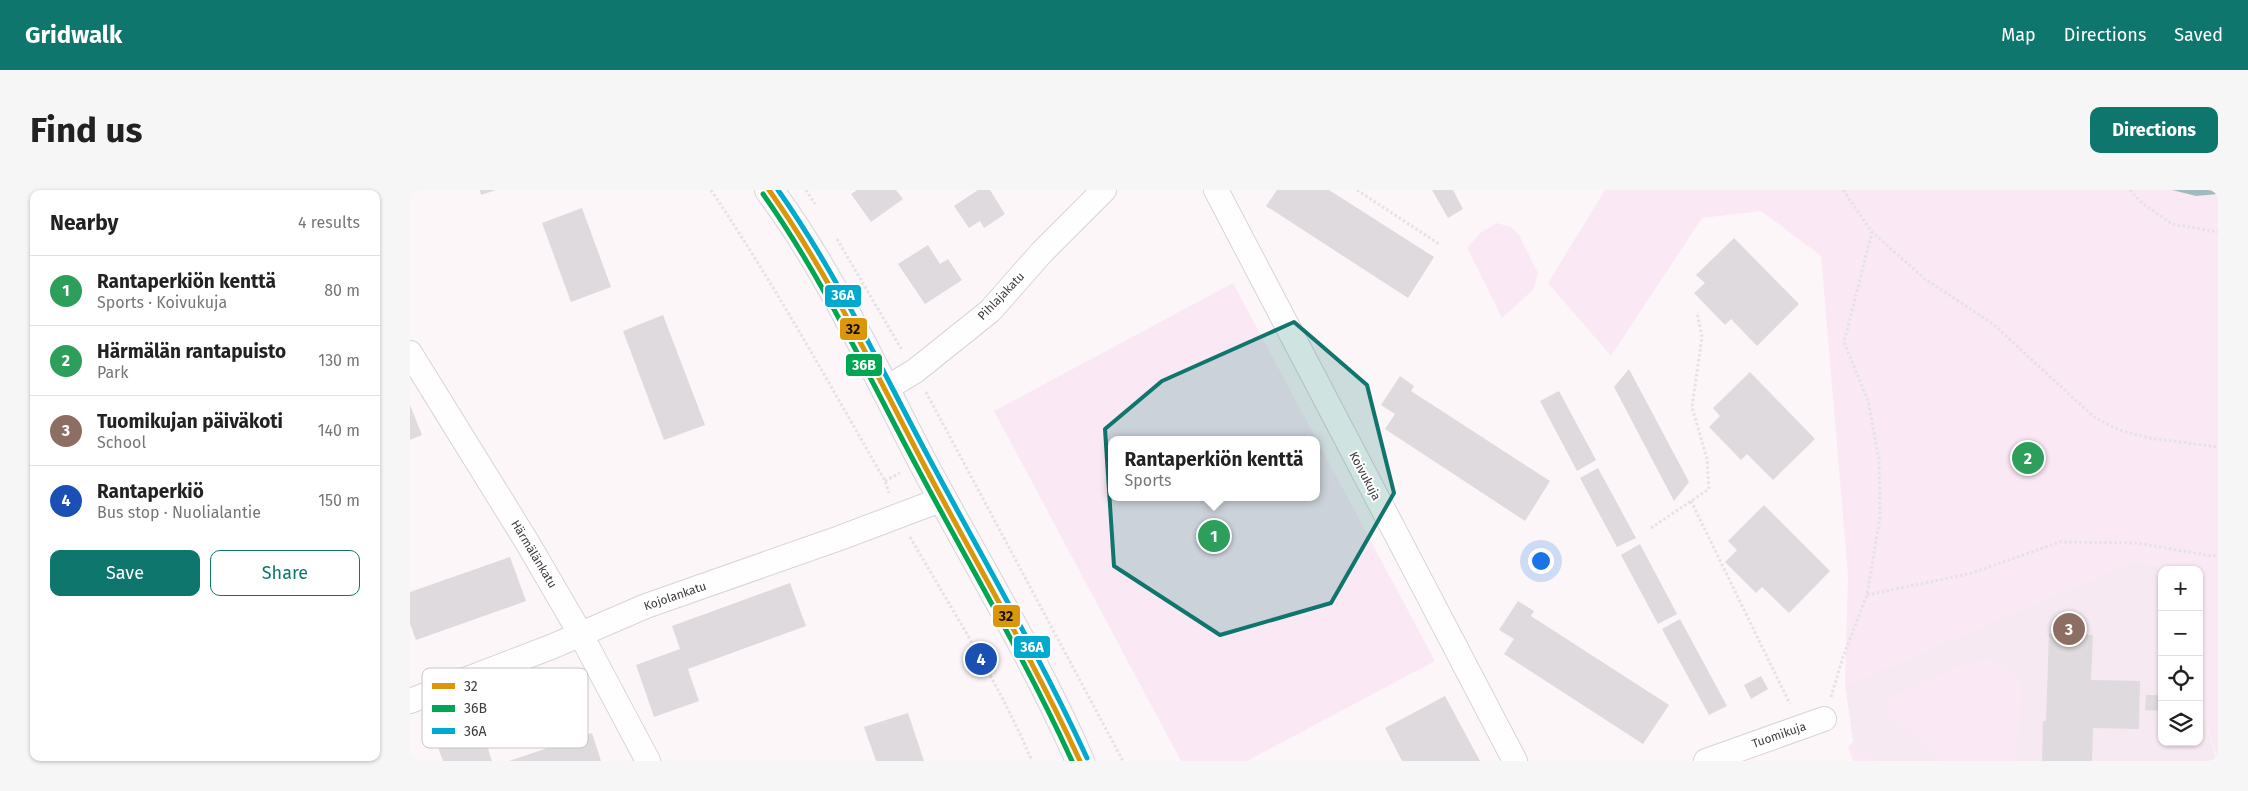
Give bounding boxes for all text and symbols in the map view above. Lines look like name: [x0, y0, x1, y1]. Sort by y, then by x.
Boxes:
text: Gridwalk: [25, 21, 122, 49]
text: Map: [2001, 24, 2036, 46]
text: Directions: [2064, 24, 2146, 46]
text: Saved: [2174, 24, 2223, 46]
button: Directions: [2090, 107, 2218, 153]
text: Find us: [30, 109, 142, 151]
text: Nearby: [50, 210, 118, 236]
text: 4 results: [298, 213, 360, 232]
street label: Pihlajakatu: [975, 269, 1027, 323]
text: Rantaperkiön kenttä: [97, 270, 276, 293]
text: 1: [62, 281, 70, 300]
text: 80 m: [324, 281, 360, 300]
line badge: 36A: [824, 284, 862, 308]
text: 36A: [830, 287, 855, 304]
text: Sports · Koivukuja: [97, 293, 227, 312]
line badge: 32: [839, 317, 868, 341]
text: 32: [845, 321, 860, 338]
text: Härmälän rantapuisto: [97, 340, 286, 363]
text: 2: [62, 351, 70, 370]
text: 130 m: [318, 351, 360, 370]
line badge: 36B: [845, 353, 883, 377]
text: 36B: [851, 357, 876, 374]
text: Park: [97, 363, 129, 382]
text: Tuomikujan päiväkoti: [97, 410, 283, 433]
text: 3: [62, 421, 70, 440]
text: 140 m: [318, 421, 360, 440]
text: School: [97, 433, 146, 452]
popup: [1108, 436, 1320, 501]
pin: 2: [2012, 439, 2044, 477]
text: Rantaperkiön kenttä: [1125, 448, 1303, 471]
street label: Koivukuja: [1346, 449, 1384, 503]
text: Sports: [1125, 471, 1172, 490]
text: Rantaperkiö: [97, 480, 204, 503]
text: 4: [61, 491, 71, 510]
text: 150 m: [318, 491, 360, 510]
text: Bus stop · Nuolialantie: [97, 503, 261, 522]
street label: Härmälänkatu: [508, 517, 560, 591]
pin: 1: [1198, 517, 1230, 555]
your location: [1528, 548, 1554, 574]
button: Save: [50, 550, 200, 596]
button: Share: [210, 550, 360, 596]
map controls: [2158, 566, 2203, 746]
button: +: [2158, 566, 2203, 611]
street label: Kojolankatu: [642, 579, 708, 613]
line badge: 32: [992, 604, 1021, 628]
text: 32: [998, 608, 1013, 625]
pin: 3: [2053, 610, 2085, 648]
button: −: [2158, 611, 2203, 656]
line badge: 36A: [1013, 635, 1051, 659]
text: 36A: [1019, 639, 1044, 656]
pin: 4: [965, 640, 997, 678]
button: locate: [2158, 656, 2203, 701]
legend: [422, 668, 588, 748]
text: 32: [464, 678, 478, 695]
text: 36B: [464, 700, 487, 717]
button: layers: [2158, 701, 2203, 746]
street label: Tuomikuja: [1750, 719, 1808, 751]
text: 36A: [464, 723, 486, 740]

